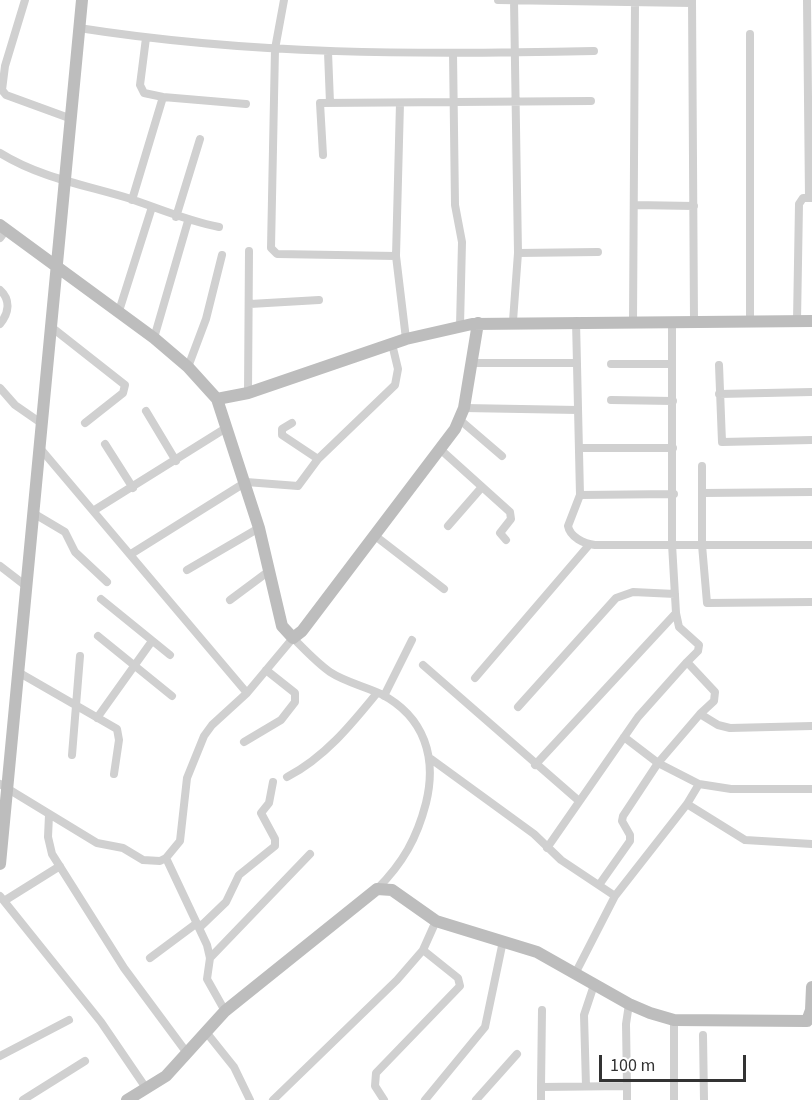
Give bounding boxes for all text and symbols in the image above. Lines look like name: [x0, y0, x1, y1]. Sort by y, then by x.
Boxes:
scale bar: [602, 1043, 749, 1081]
text: 100 m: [610, 1053, 655, 1078]

